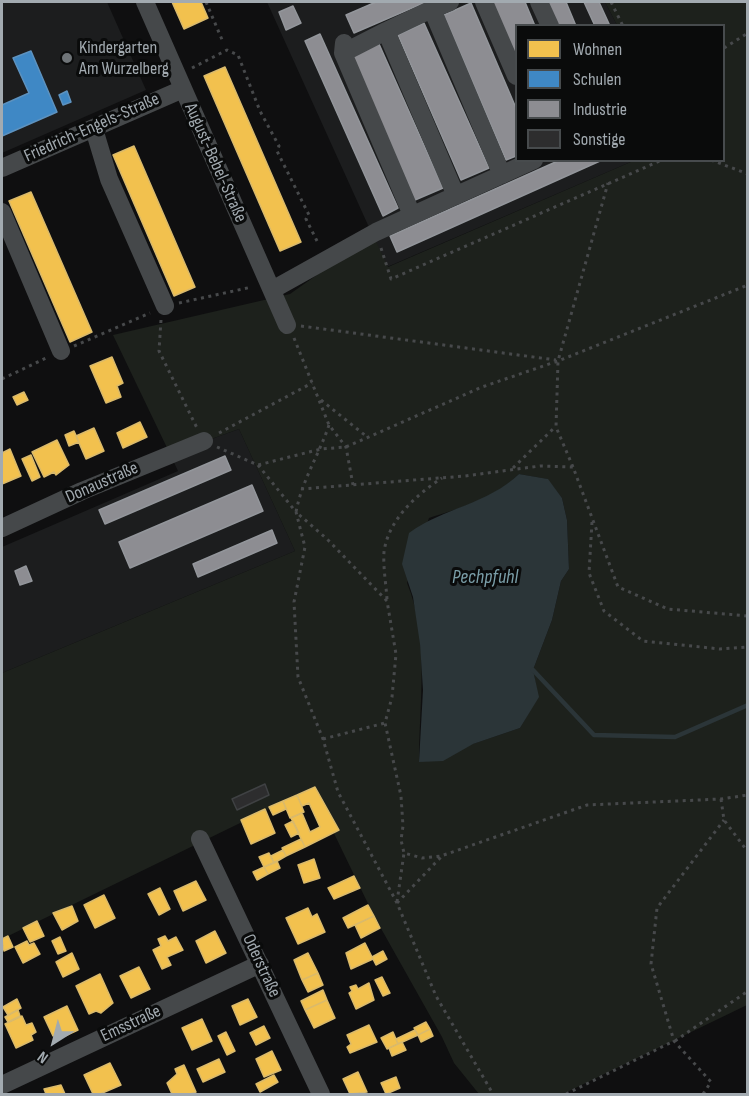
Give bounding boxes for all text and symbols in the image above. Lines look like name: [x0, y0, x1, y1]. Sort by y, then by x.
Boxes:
legend: [515, 24, 725, 162]
place label: Kindergarten Am Wurzelberg: [79, 37, 169, 80]
text: Wohnen: [573, 39, 622, 60]
marker: Kindergarten Am Wurzelberg: [60, 51, 74, 65]
text: Schulen: [573, 69, 621, 90]
street label: Friedrich-Engels-Straße: [21, 89, 163, 167]
text: Industrie: [573, 99, 627, 120]
street label: August-Bebel-Straße: [179, 100, 251, 226]
text: Sonstige: [573, 129, 626, 150]
street label: Donaustraße: [62, 457, 142, 509]
water label: Pechpfuhl: [452, 566, 518, 590]
street label: Oderstraße: [237, 931, 285, 1001]
street label: Emsstraße: [98, 1001, 164, 1047]
north arrow: [24, 1012, 84, 1072]
text: N: [34, 1047, 52, 1067]

